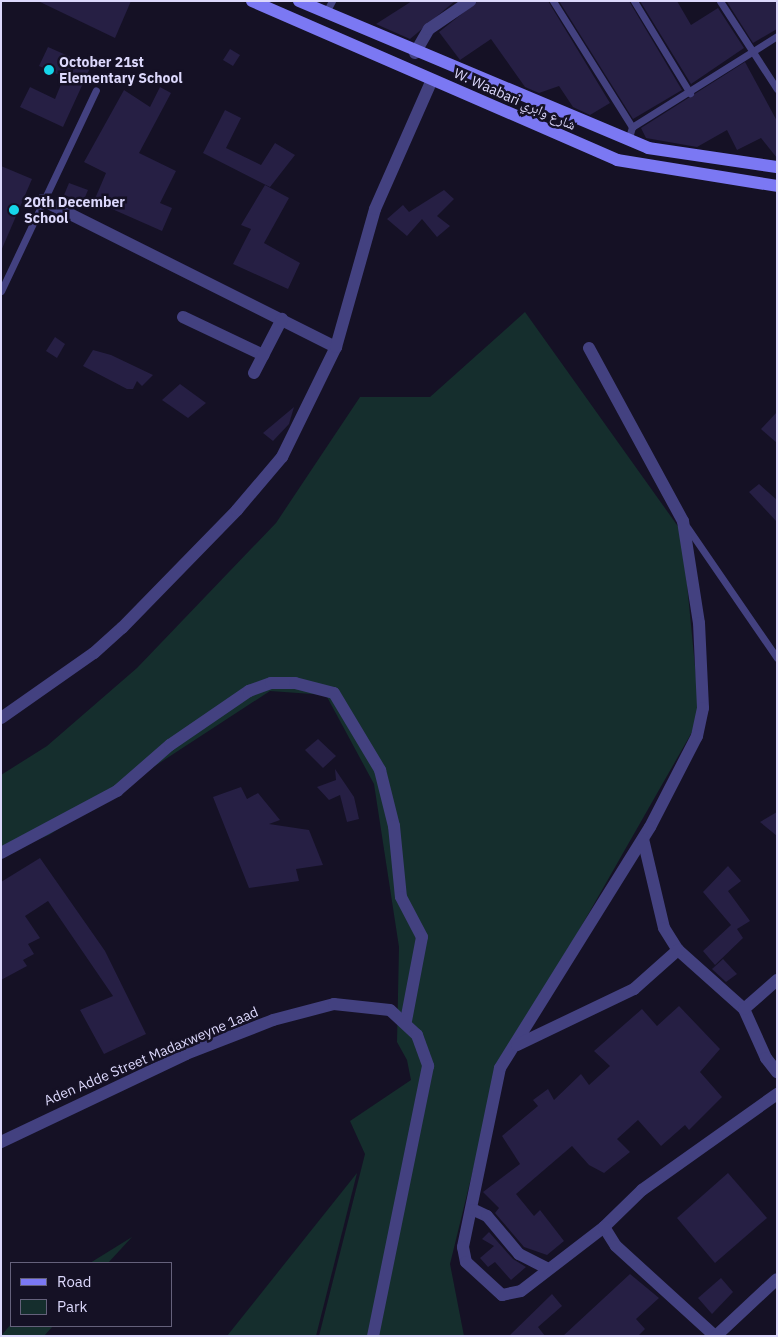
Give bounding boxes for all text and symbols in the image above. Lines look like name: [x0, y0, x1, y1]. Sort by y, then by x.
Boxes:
place label: October 21st Elementary School: [59, 54, 183, 86]
marker: October 21st Elementary School: [43, 64, 55, 76]
street label: W. Waabari شارع وابري: [451, 64, 579, 134]
place label: 20th December School: [24, 194, 125, 226]
marker: 20th December School: [8, 204, 20, 216]
street label: Aden Adde Street Madaxweyne 1aad: [41, 1003, 261, 1109]
legend: [10, 1262, 172, 1327]
text: Road: [57, 1272, 92, 1291]
text: Park: [57, 1297, 87, 1316]

